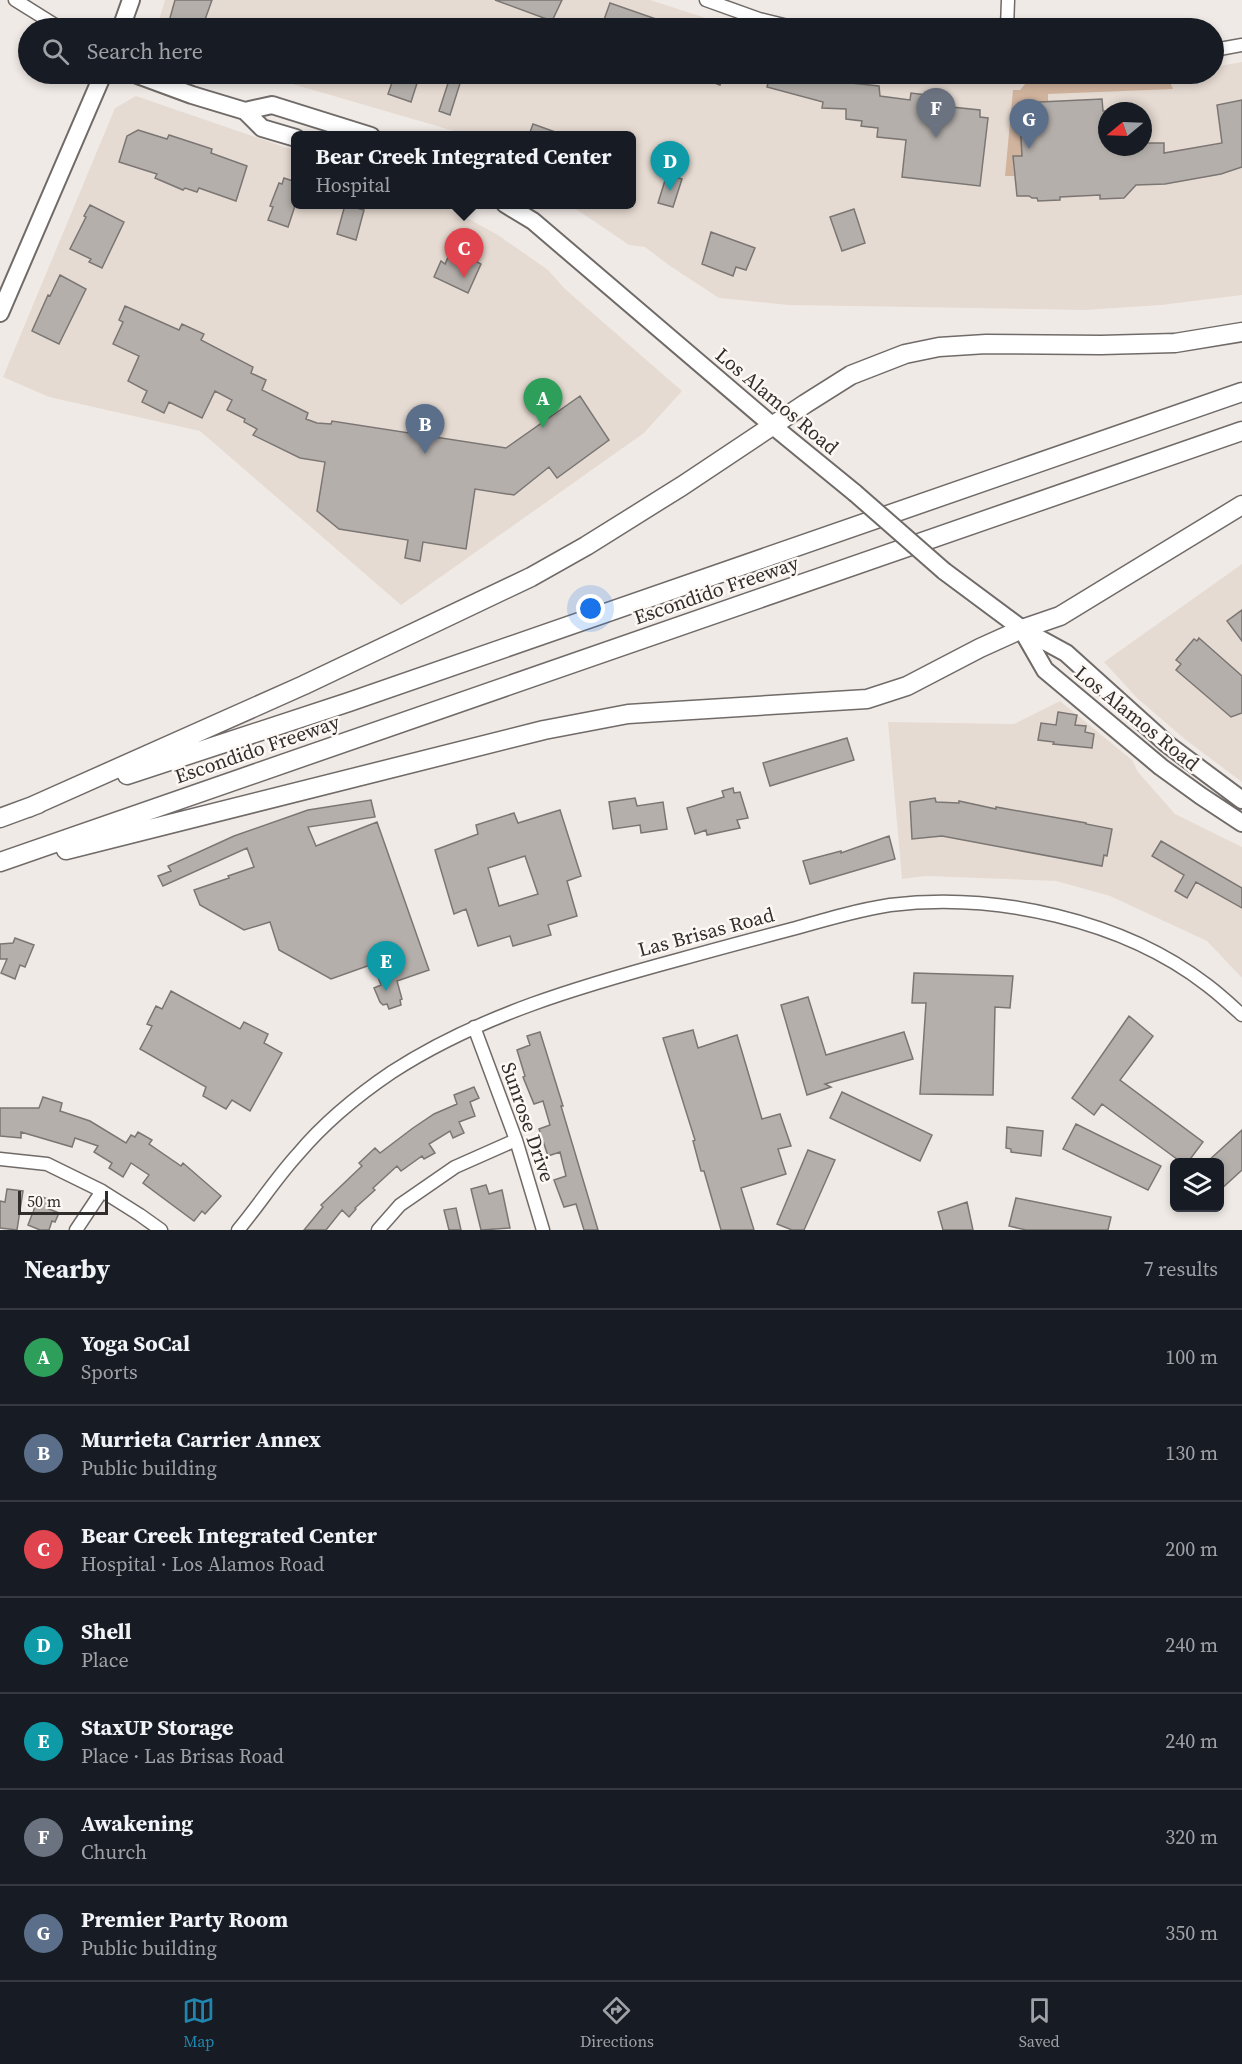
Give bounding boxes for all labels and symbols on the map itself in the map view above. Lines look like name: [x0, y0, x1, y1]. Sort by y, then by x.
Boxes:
pin: F: [916, 88, 956, 138]
pin: G: [1010, 100, 1048, 149]
north arrow: [1098, 102, 1152, 156]
pin: D: [650, 142, 690, 191]
pin: C: [444, 228, 484, 278]
street label: Los Alamos Road: [709, 341, 845, 461]
pin: A: [524, 378, 562, 428]
pin: B: [406, 404, 444, 454]
street label: Escondido Freeway: [630, 548, 803, 631]
your location: [576, 594, 605, 623]
street label: Los Alamos Road: [1069, 659, 1206, 777]
street label: Escondido Freeway: [171, 707, 344, 790]
street label: Las Brisas Road: [635, 900, 778, 964]
pin: E: [366, 942, 406, 991]
street label: Sunrose Drive: [494, 1058, 562, 1186]
scale bar: [18, 1188, 108, 1216]

